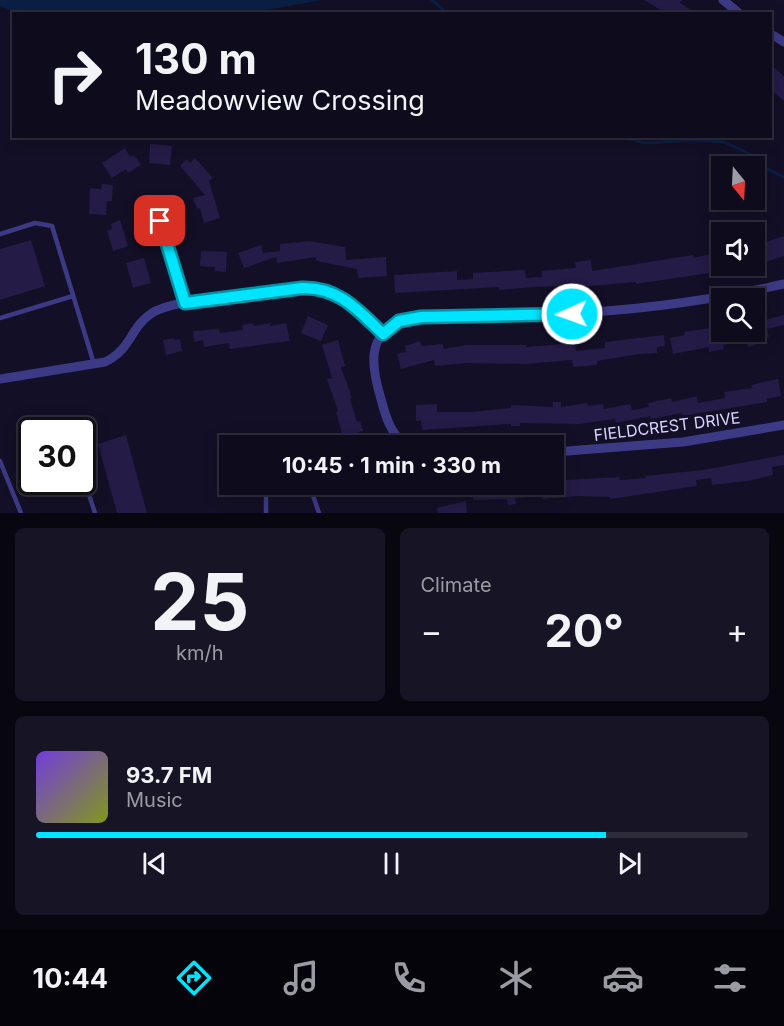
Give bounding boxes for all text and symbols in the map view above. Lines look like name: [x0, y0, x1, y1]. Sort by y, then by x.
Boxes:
text: 130 m: [135, 33, 257, 84]
icon: right: [36, 36, 114, 114]
text: Meadowview Crossing: [135, 84, 425, 117]
north arrow: [711, 156, 765, 210]
map controls: [711, 156, 765, 342]
pin: [134, 195, 185, 246]
icon: arrive: [143, 204, 176, 237]
button: sound: [711, 222, 765, 276]
position arrow: [540, 282, 604, 346]
button: search: [711, 288, 765, 342]
street label: FIELDCREST DRIVE: [593, 407, 741, 445]
speed limit sign: 30: [18, 417, 96, 495]
text: 10:45 · 1 min · 330 m: [282, 452, 501, 478]
text: 25: [150, 554, 249, 649]
text: Climate: [421, 573, 492, 597]
text: 20°: [545, 603, 624, 658]
text: −: [421, 611, 442, 651]
text: +: [726, 611, 748, 651]
text: km/h: [176, 641, 224, 665]
text: 93.7 FM: [126, 762, 212, 788]
text: Music: [126, 788, 183, 812]
icon: previous: [138, 847, 171, 880]
icon: pause: [375, 847, 408, 880]
icon: next: [613, 847, 646, 880]
icon: directions: [173, 957, 215, 999]
icon: music: [280, 957, 322, 999]
icon: phone: [388, 957, 430, 999]
icon: climate: [495, 957, 537, 999]
icon: car: [602, 957, 644, 999]
icon: filters: [709, 957, 751, 999]
text: 10:44: [33, 962, 108, 995]

